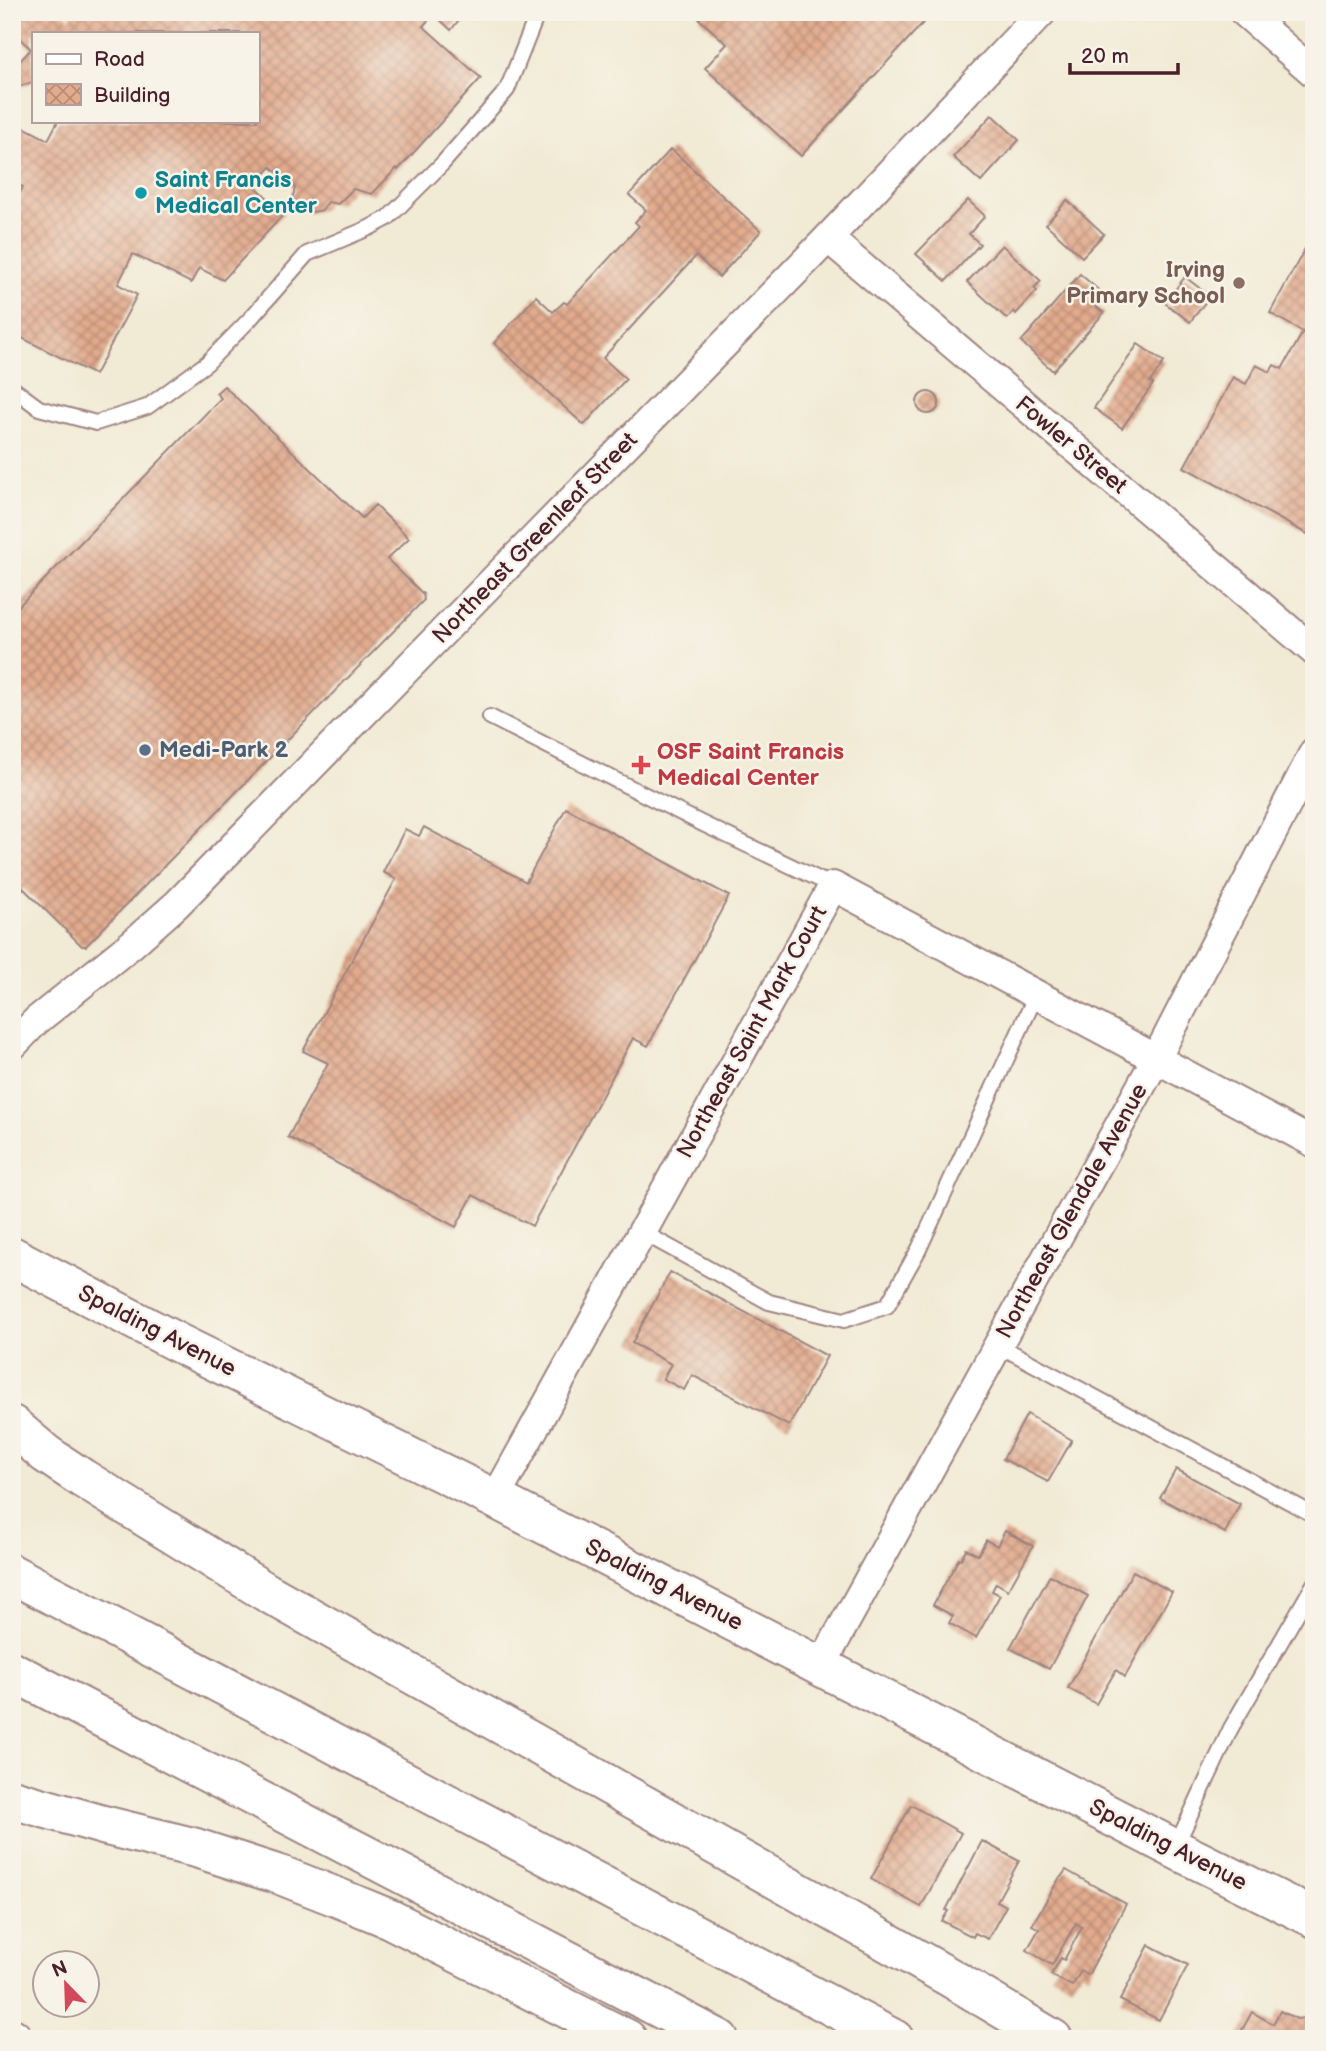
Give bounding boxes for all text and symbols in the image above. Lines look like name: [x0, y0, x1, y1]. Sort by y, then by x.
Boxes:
legend: [32, 32, 259, 122]
scale bar: [1070, 32, 1179, 76]
text: 20 m: [1081, 44, 1129, 69]
text: Road: [94, 47, 145, 72]
text: Building: [94, 83, 170, 108]
place label: Saint Francis Medical Center: [155, 166, 318, 220]
marker: Saint Francis Medical Center: [133, 185, 149, 201]
place label: Irving Primary School: [1066, 256, 1225, 310]
marker: Irving Primary School: [1231, 275, 1247, 291]
street label: Fowler Street: [1009, 390, 1133, 500]
street label: Northeast Greenleaf Street: [427, 426, 643, 650]
place label: Medi-Park 2: [159, 736, 289, 764]
place label: OSF Saint Francis Medical Center: [657, 738, 844, 792]
marker: Medi-Park 2: [137, 742, 153, 758]
marker: OSF Saint Francis Medical Center: [631, 755, 651, 775]
street label: Northeast Saint Mark Court: [671, 901, 833, 1163]
street label: Northeast Glendale Avenue: [990, 1079, 1154, 1343]
street label: Spalding Avenue: [73, 1279, 241, 1383]
street label: Spalding Avenue: [580, 1533, 748, 1637]
street label: Spalding Avenue: [1084, 1793, 1252, 1897]
north arrow: [32, 1950, 102, 2020]
text: N: [49, 1956, 71, 1983]

